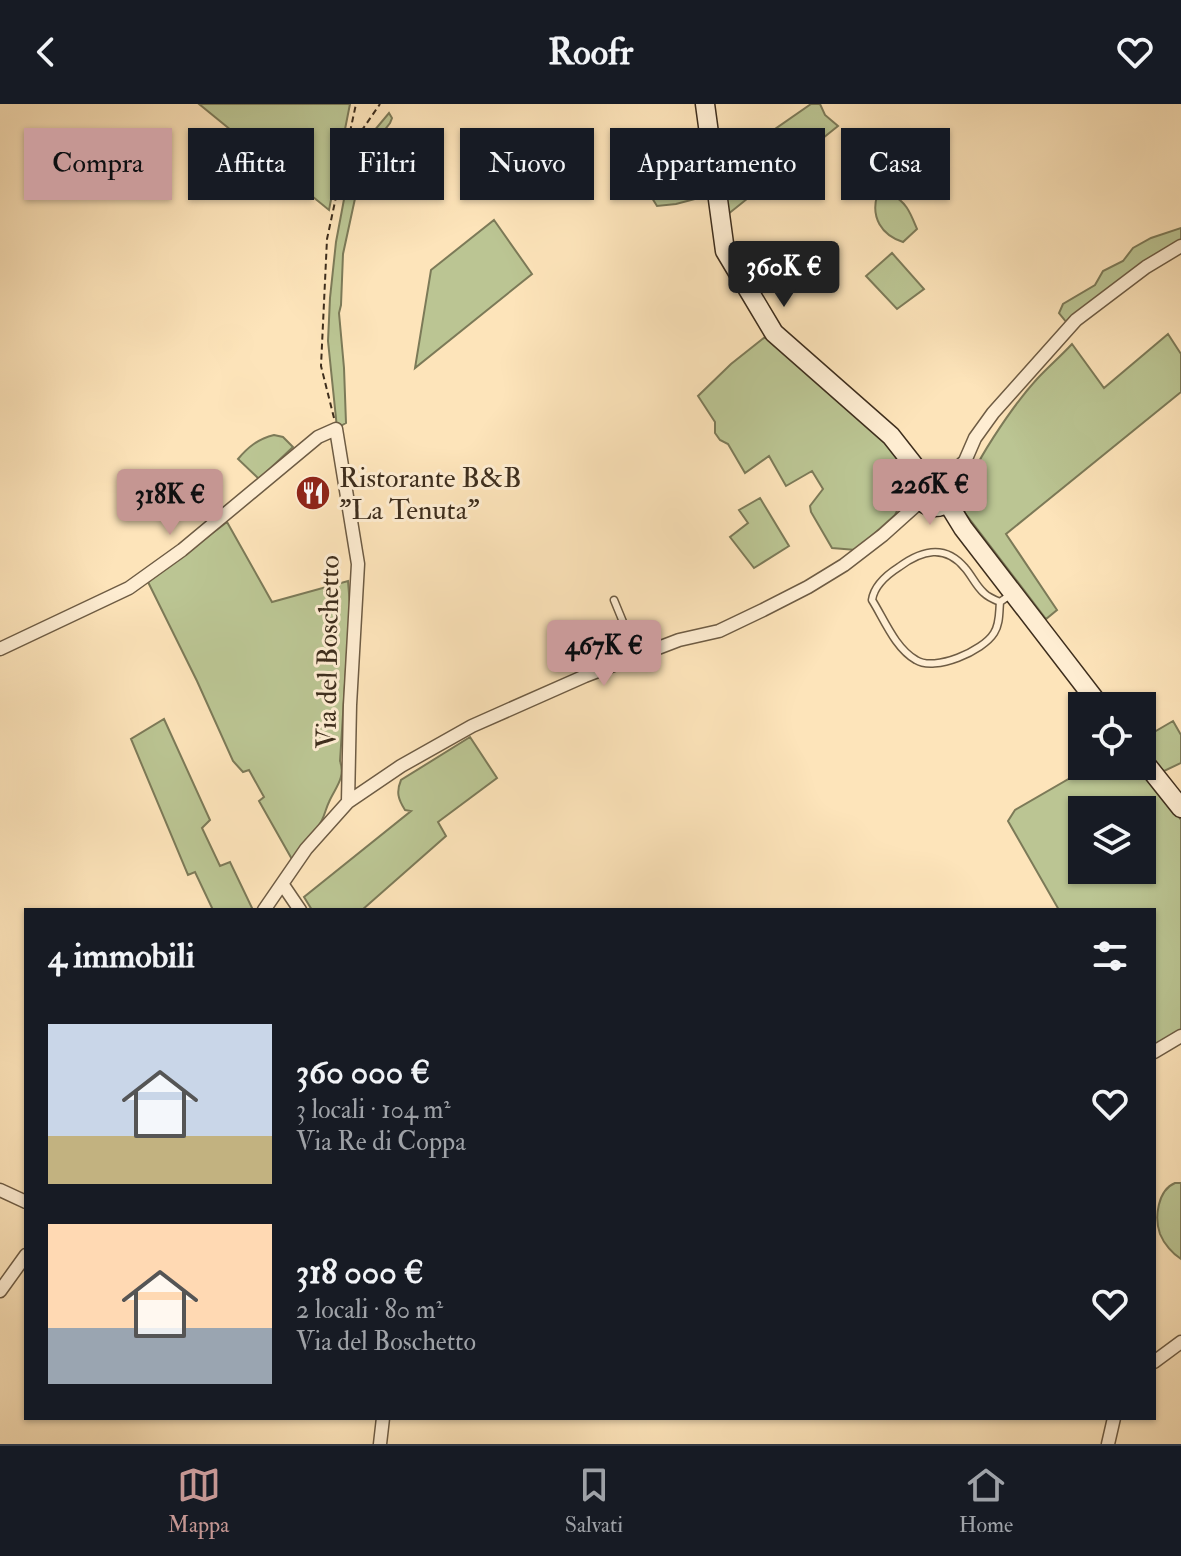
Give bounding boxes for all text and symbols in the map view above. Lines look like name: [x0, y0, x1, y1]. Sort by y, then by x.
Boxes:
icon: back: [24, 30, 68, 74]
text: Roofr: [548, 30, 633, 75]
icon: heart: [1113, 30, 1157, 74]
chip: Compra: [24, 128, 172, 200]
chip: Affitta: [188, 128, 314, 200]
chip: Filtri: [330, 128, 444, 200]
chip: Nuovo: [460, 128, 594, 200]
chip: Appartamento: [610, 128, 825, 200]
chip: Casa: [841, 128, 950, 200]
pin: 360K €: [719, 241, 849, 309]
text: 360K €: [746, 251, 822, 283]
pin: 226K €: [865, 459, 995, 527]
place label: Ristorante B&B "La Tenuta": [339, 461, 522, 528]
pin: 318K €: [105, 469, 235, 537]
text: 226K €: [891, 469, 969, 501]
restaurant icon: Ristorante B&B "La Tenuta": [294, 474, 332, 512]
text: 318K €: [135, 479, 205, 511]
street label: Via del Boschetto: [309, 555, 348, 749]
pin: 467K €: [539, 620, 669, 688]
text: 467K €: [565, 630, 643, 662]
map controls: [1068, 692, 1156, 884]
button: locate: [1068, 692, 1156, 780]
button: layers: [1068, 796, 1156, 884]
icon: filters: [1088, 934, 1132, 978]
text: 4 immobili: [48, 935, 195, 978]
text: 360 000 €: [296, 1051, 430, 1094]
icon: home: [112, 1056, 208, 1152]
icon: heart: [1088, 1082, 1132, 1126]
text: 3 locali · 104 m²: [296, 1094, 451, 1126]
text: Via Re di Coppa: [296, 1126, 466, 1158]
text: 318 000 €: [296, 1251, 424, 1294]
icon: home: [112, 1256, 208, 1352]
icon: heart: [1088, 1282, 1132, 1326]
text: 2 locali · 80 m²: [296, 1294, 443, 1326]
text: Via del Boschetto: [296, 1326, 476, 1358]
tab: Mappa: [168, 1463, 229, 1539]
tab: Salvati: [565, 1463, 623, 1539]
tab: Home: [959, 1463, 1013, 1539]

